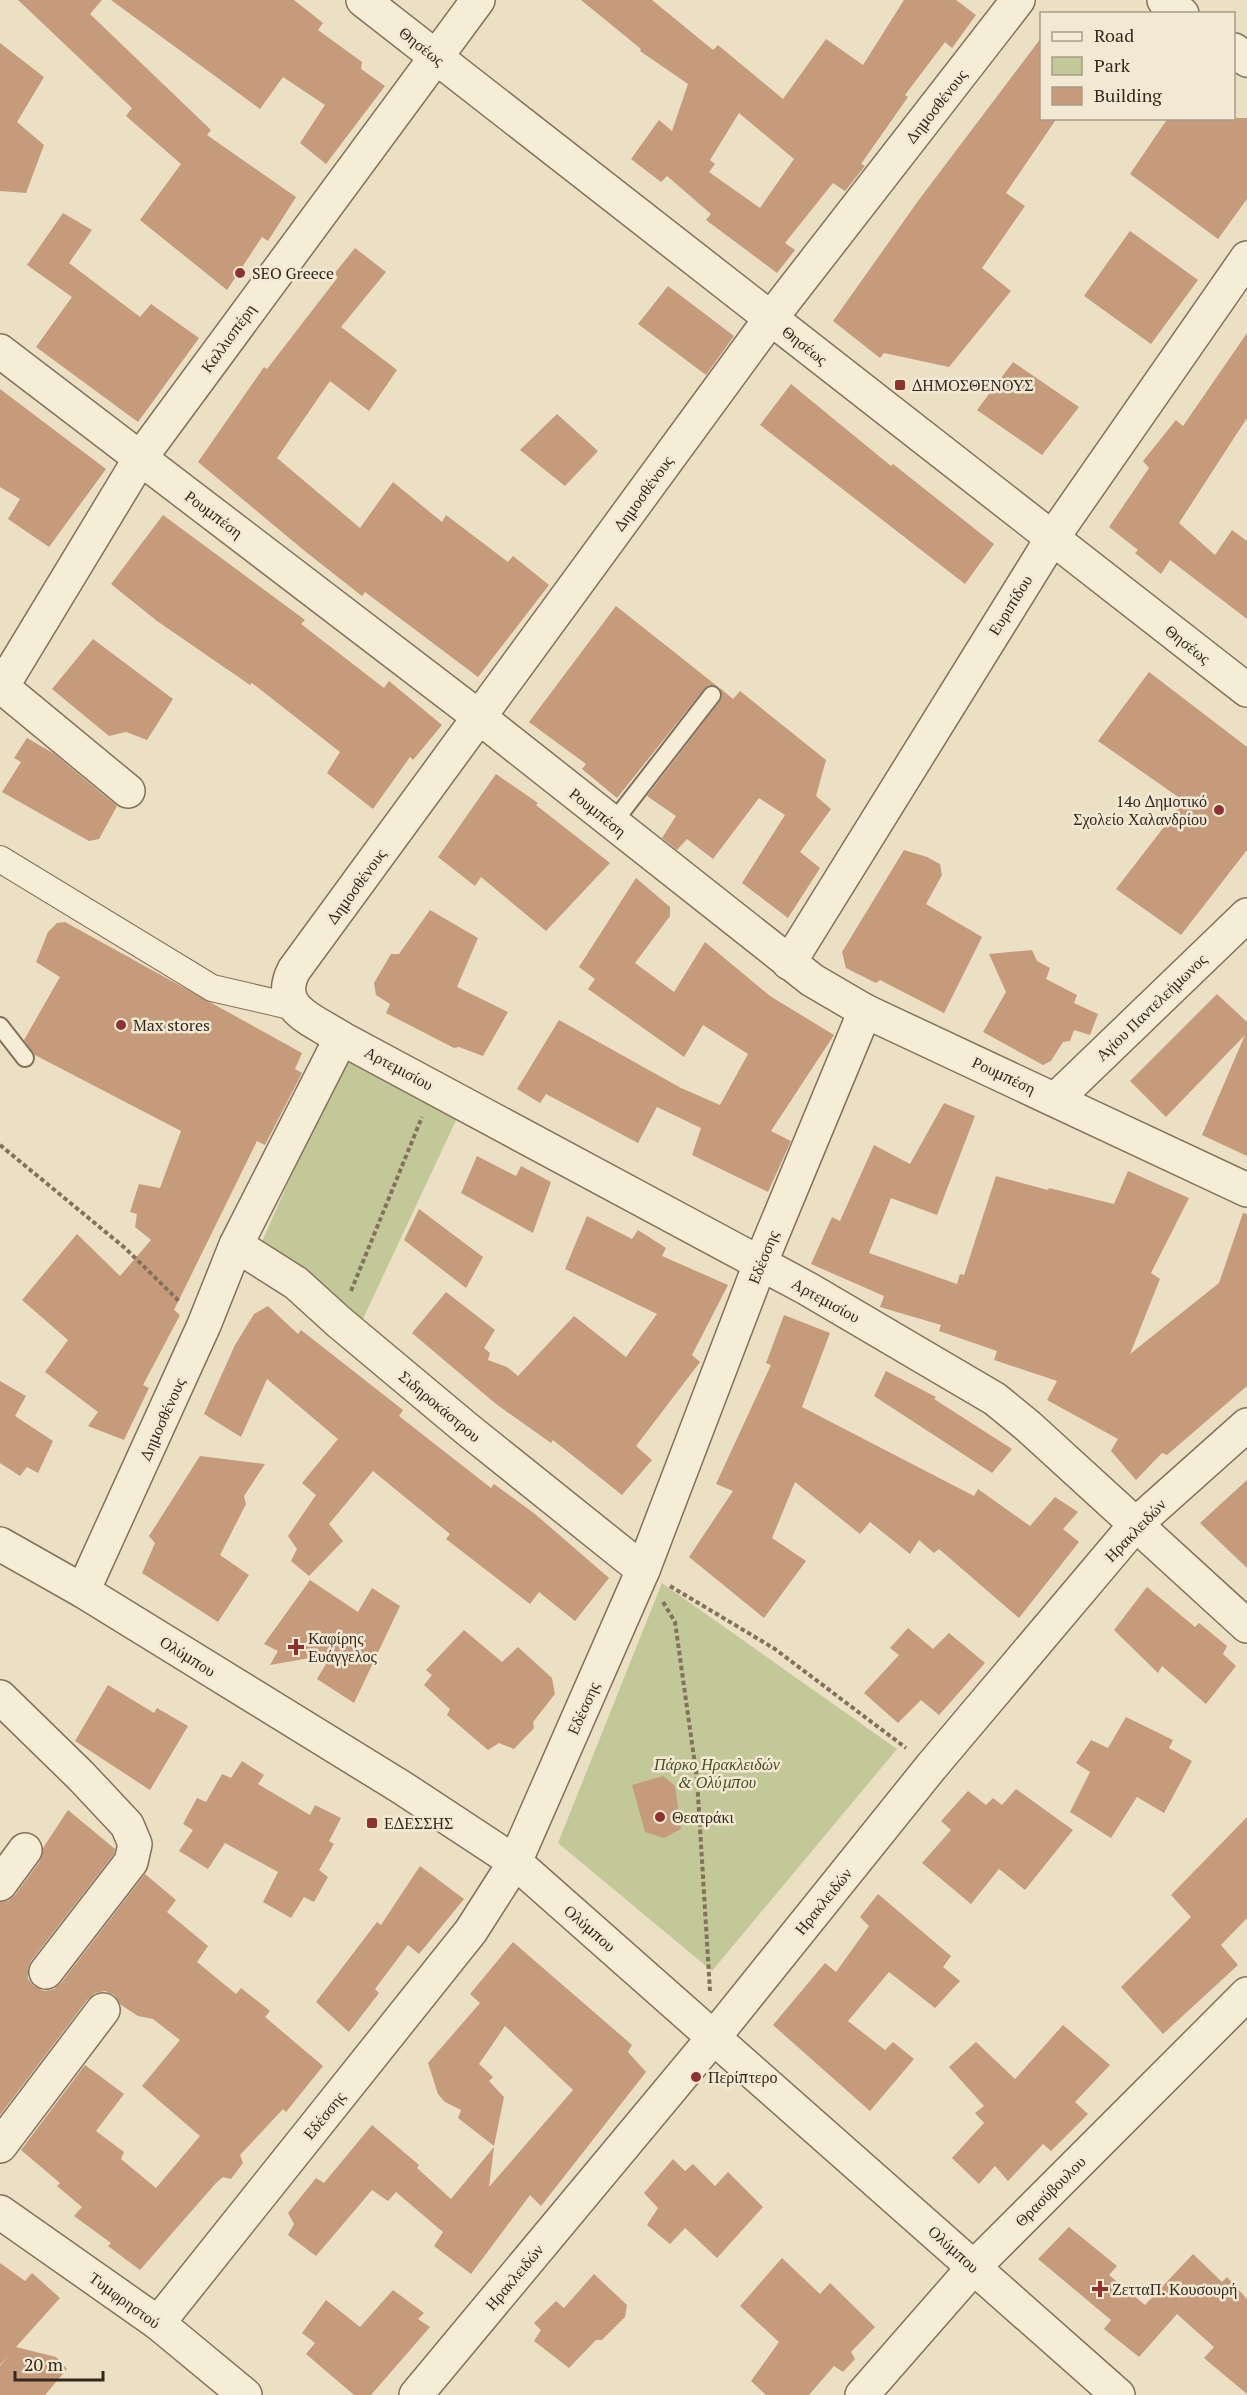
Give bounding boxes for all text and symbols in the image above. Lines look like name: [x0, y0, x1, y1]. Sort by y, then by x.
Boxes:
legend: [1040, 12, 1235, 120]
street label: Θησέως: [395, 21, 450, 71]
text: Road: [1094, 23, 1134, 47]
text: Park: [1094, 53, 1131, 77]
street label: Δημοσθένους: [900, 64, 972, 148]
text: Building: [1094, 83, 1162, 107]
place label: SEO Greece: [252, 262, 334, 284]
marker: SEO Greece: [233, 266, 247, 280]
street label: Καλλισπέρη: [195, 299, 261, 377]
street label: Θησέως: [778, 320, 833, 370]
place label: ΔΗΜΟΣΘΕΝΟΥΣ: [912, 374, 1034, 396]
marker: ΔΗΜΟΣΘΕΝΟΥΣ: [893, 378, 907, 392]
street label: Δημοσθένους: [608, 450, 678, 535]
street label: Ρουμπέση: [180, 485, 248, 543]
street label: Ευριπίδου: [983, 570, 1037, 639]
street label: Θησέως: [1161, 619, 1216, 669]
street label: Ρουμπέση: [565, 782, 631, 842]
place label: 14ο Δημοτικό Σχολείο Χαλανδρίου: [1073, 790, 1207, 830]
marker: 14ο Δημοτικό Σχολείο Χαλανδρίου: [1212, 803, 1226, 817]
street label: Δημοσθένους: [321, 843, 391, 928]
street label: Αγίου Παντελεήμωνος: [1091, 948, 1212, 1066]
place label: Max stores: [133, 1014, 210, 1036]
marker: Max stores: [114, 1018, 128, 1032]
street label: Αρτεμισίου: [361, 1041, 437, 1095]
street label: Ρουμπέση: [969, 1051, 1039, 1099]
street label: Εδέσσης: [742, 1226, 784, 1287]
street label: Αρτεμισίου: [788, 1272, 864, 1328]
street label: Σιδηροκάστρου: [394, 1365, 486, 1447]
street label: Δημοσθένους: [134, 1374, 190, 1464]
street label: Ηρακλειδών: [1099, 1494, 1171, 1566]
place label: Καφίρης Ευάγγελος: [308, 1627, 377, 1667]
street label: Ολύμπου: [156, 1630, 220, 1682]
marker: Καφίρης Ευάγγελος: [289, 1640, 303, 1654]
street label: Εδέσσης: [562, 1677, 605, 1738]
park label: Πάρκο Ηρακλειδών & Ολύμπου: [653, 1753, 781, 1793]
place label: Θεατράκι: [672, 1806, 735, 1828]
marker: Θεατράκι: [653, 1810, 667, 1824]
place label: ΕΔΕΣΣΗΣ: [384, 1812, 453, 1834]
marker: ΕΔΕΣΣΗΣ: [365, 1816, 379, 1830]
street label: Ηρακλειδών: [789, 1863, 857, 1939]
street label: Ολύμπου: [559, 1899, 621, 1957]
place label: Περίπτερο: [708, 2066, 778, 2088]
marker: Περίπτερο: [689, 2070, 703, 2084]
street label: Εδέσσης: [298, 2086, 351, 2144]
street label: Θρασύβουλου: [1010, 2151, 1090, 2231]
street label: Ολύμπου: [924, 2220, 984, 2278]
street label: Ηρακλειδών: [480, 2239, 548, 2315]
street label: Τυμφρηστού: [85, 2267, 165, 2333]
place label: ΖετταΠ. Κουσουρή: [1112, 2278, 1237, 2300]
marker: ΖετταΠ. Κουσουρή: [1093, 2282, 1107, 2296]
scale bar: [15, 2344, 104, 2382]
text: 20 m: [24, 2352, 64, 2376]

